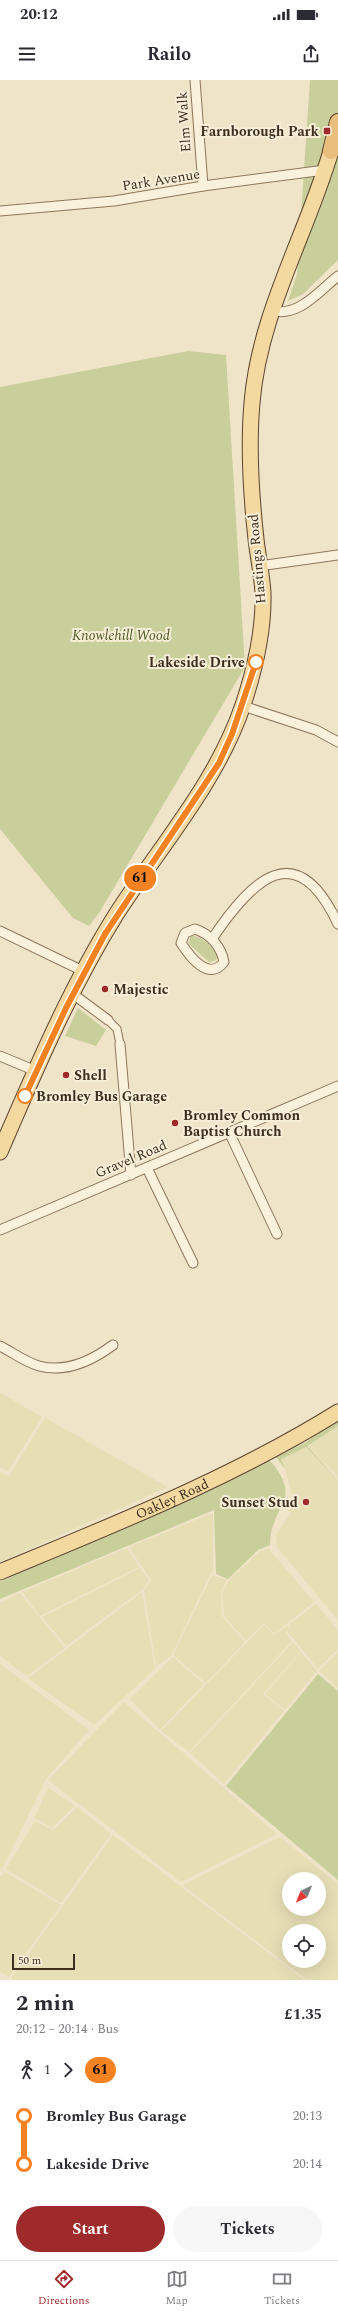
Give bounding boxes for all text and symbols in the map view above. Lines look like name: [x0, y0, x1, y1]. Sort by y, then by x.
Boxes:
text: 20:12: [20, 3, 58, 26]
text: Railo: [147, 41, 191, 68]
icon: menu: [16, 43, 38, 65]
icon: share: [300, 43, 322, 65]
street label: Elm Walk: [171, 91, 197, 153]
place label: Farnborough Park: [200, 121, 320, 142]
marker: Farnborough Park: [322, 126, 332, 136]
street label: Park Avenue: [121, 163, 202, 197]
street label: Hastings Road: [243, 513, 271, 605]
park label: Knowlehill Wood: [72, 625, 170, 646]
place label: Lakeside Drive: [149, 652, 245, 673]
marker: Lakeside Drive: [248, 654, 264, 670]
line badge: 61: [122, 865, 158, 891]
text: 61: [132, 867, 148, 888]
place label: Majestic: [113, 979, 169, 1000]
marker: Majestic: [100, 984, 110, 994]
place label: Shell: [74, 1065, 107, 1086]
marker: Shell: [61, 1070, 71, 1080]
place label: Bromley Bus Garage: [36, 1086, 167, 1107]
marker: Bromley Bus Garage: [17, 1088, 33, 1104]
place label: Bromley Common Baptist Church: [183, 1105, 300, 1142]
marker: Bromley Common Baptist Church: [170, 1118, 180, 1128]
street label: Gravel Road: [92, 1134, 170, 1184]
street label: Oakley Road: [132, 1473, 212, 1524]
place label: Sunset Stud: [221, 1492, 298, 1513]
marker: Sunset Stud: [301, 1497, 311, 1507]
north arrow: [282, 1872, 326, 1916]
map controls: [282, 1872, 326, 1968]
button: locate: [282, 1924, 326, 1968]
scale bar: [12, 1952, 75, 1971]
text: 50 m: [18, 1952, 41, 1969]
text: 2 min: [16, 1987, 75, 2020]
text: £1.35: [284, 2003, 322, 2026]
text: 20:12 – 20:14 · Bus: [16, 2019, 119, 2039]
icon: walk: [16, 2059, 38, 2081]
icon: forward: [57, 2059, 79, 2081]
text: 61: [93, 2059, 108, 2080]
text: 1: [44, 2060, 51, 2080]
text: Bromley Bus Garage: [46, 2105, 187, 2128]
text: 20:13: [293, 2106, 322, 2126]
text: Lakeside Drive: [46, 2153, 149, 2176]
text: 20:14: [293, 2154, 322, 2174]
button: Start: [16, 2206, 165, 2252]
button: Tickets: [173, 2206, 322, 2252]
tab: Directions: [38, 2268, 89, 2309]
tab: Map: [166, 2268, 188, 2309]
tab: Tickets: [264, 2268, 300, 2309]

